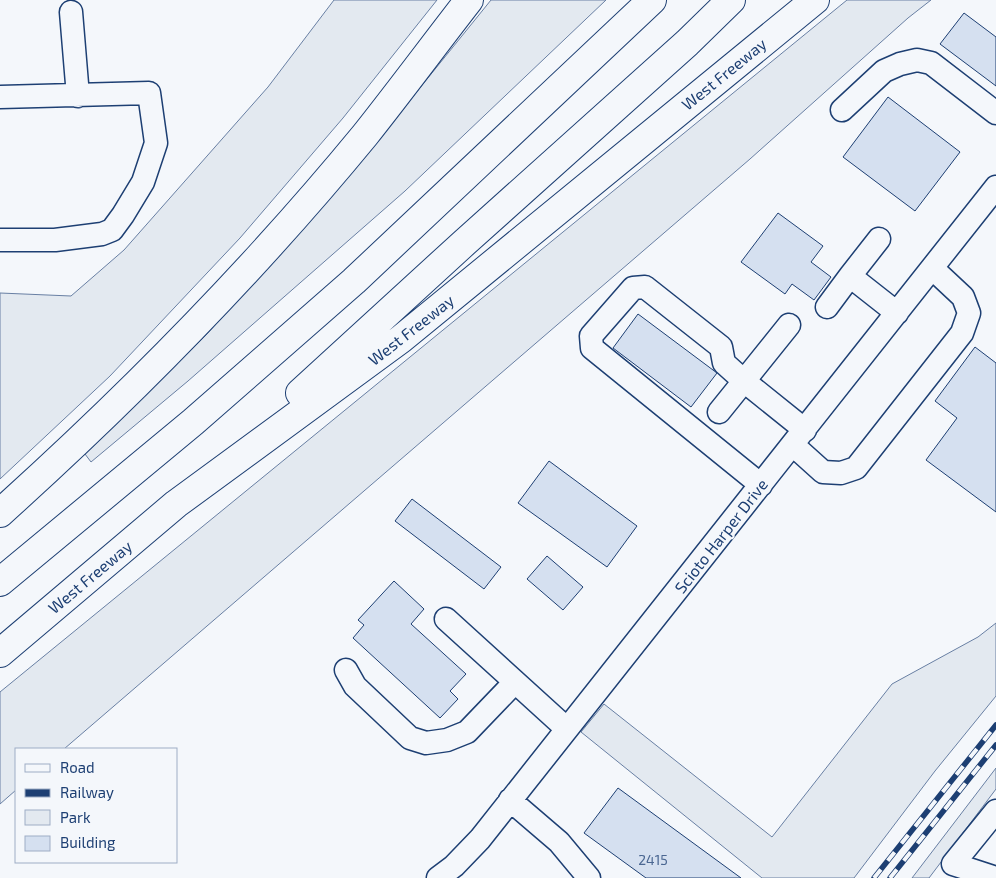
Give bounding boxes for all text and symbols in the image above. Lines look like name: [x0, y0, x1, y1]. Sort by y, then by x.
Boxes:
street label: West Freeway: [678, 33, 770, 114]
street label: West Freeway: [364, 290, 458, 369]
street label: Scioto Harper Drive: [670, 475, 771, 597]
street label: West Freeway: [44, 536, 136, 617]
legend: [15, 748, 178, 863]
text: Road: [60, 758, 95, 776]
text: Railway: [60, 783, 114, 801]
text: Park: [60, 808, 91, 826]
text: Building: [60, 833, 116, 851]
house number: 2415: [638, 851, 668, 868]

